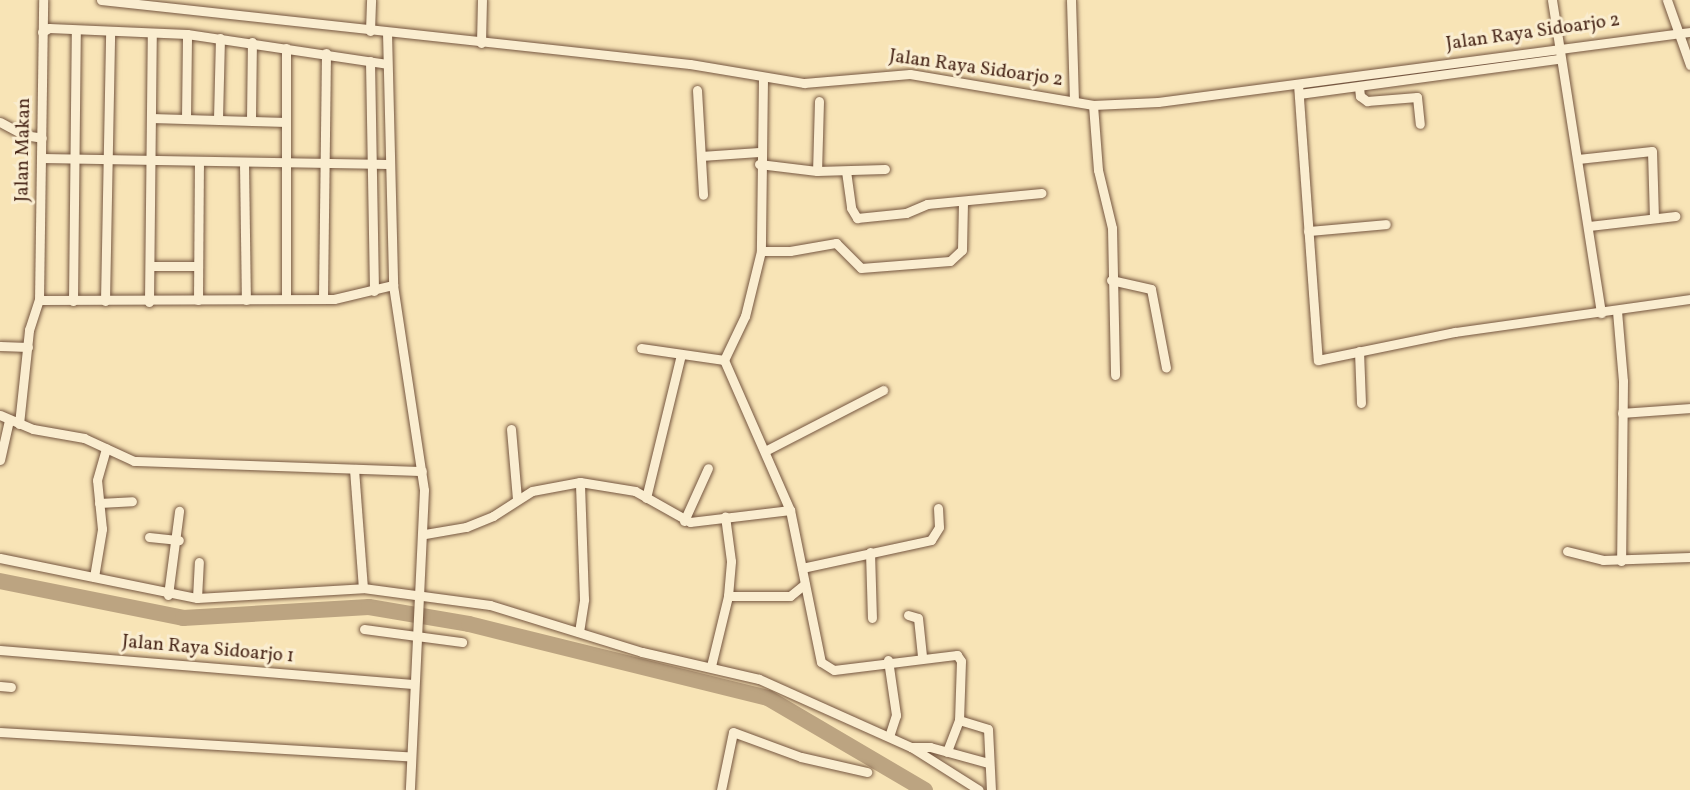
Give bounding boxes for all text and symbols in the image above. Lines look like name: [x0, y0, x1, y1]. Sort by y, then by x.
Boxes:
street label: Jalan Raya Sidoarjo 2: [1445, 10, 1621, 56]
street label: Jalan Raya Sidoarjo 2: [888, 46, 1064, 92]
street label: Jalan Makan: [12, 98, 36, 202]
street label: Jalan Raya Sidoarjo 1: [121, 631, 295, 669]

